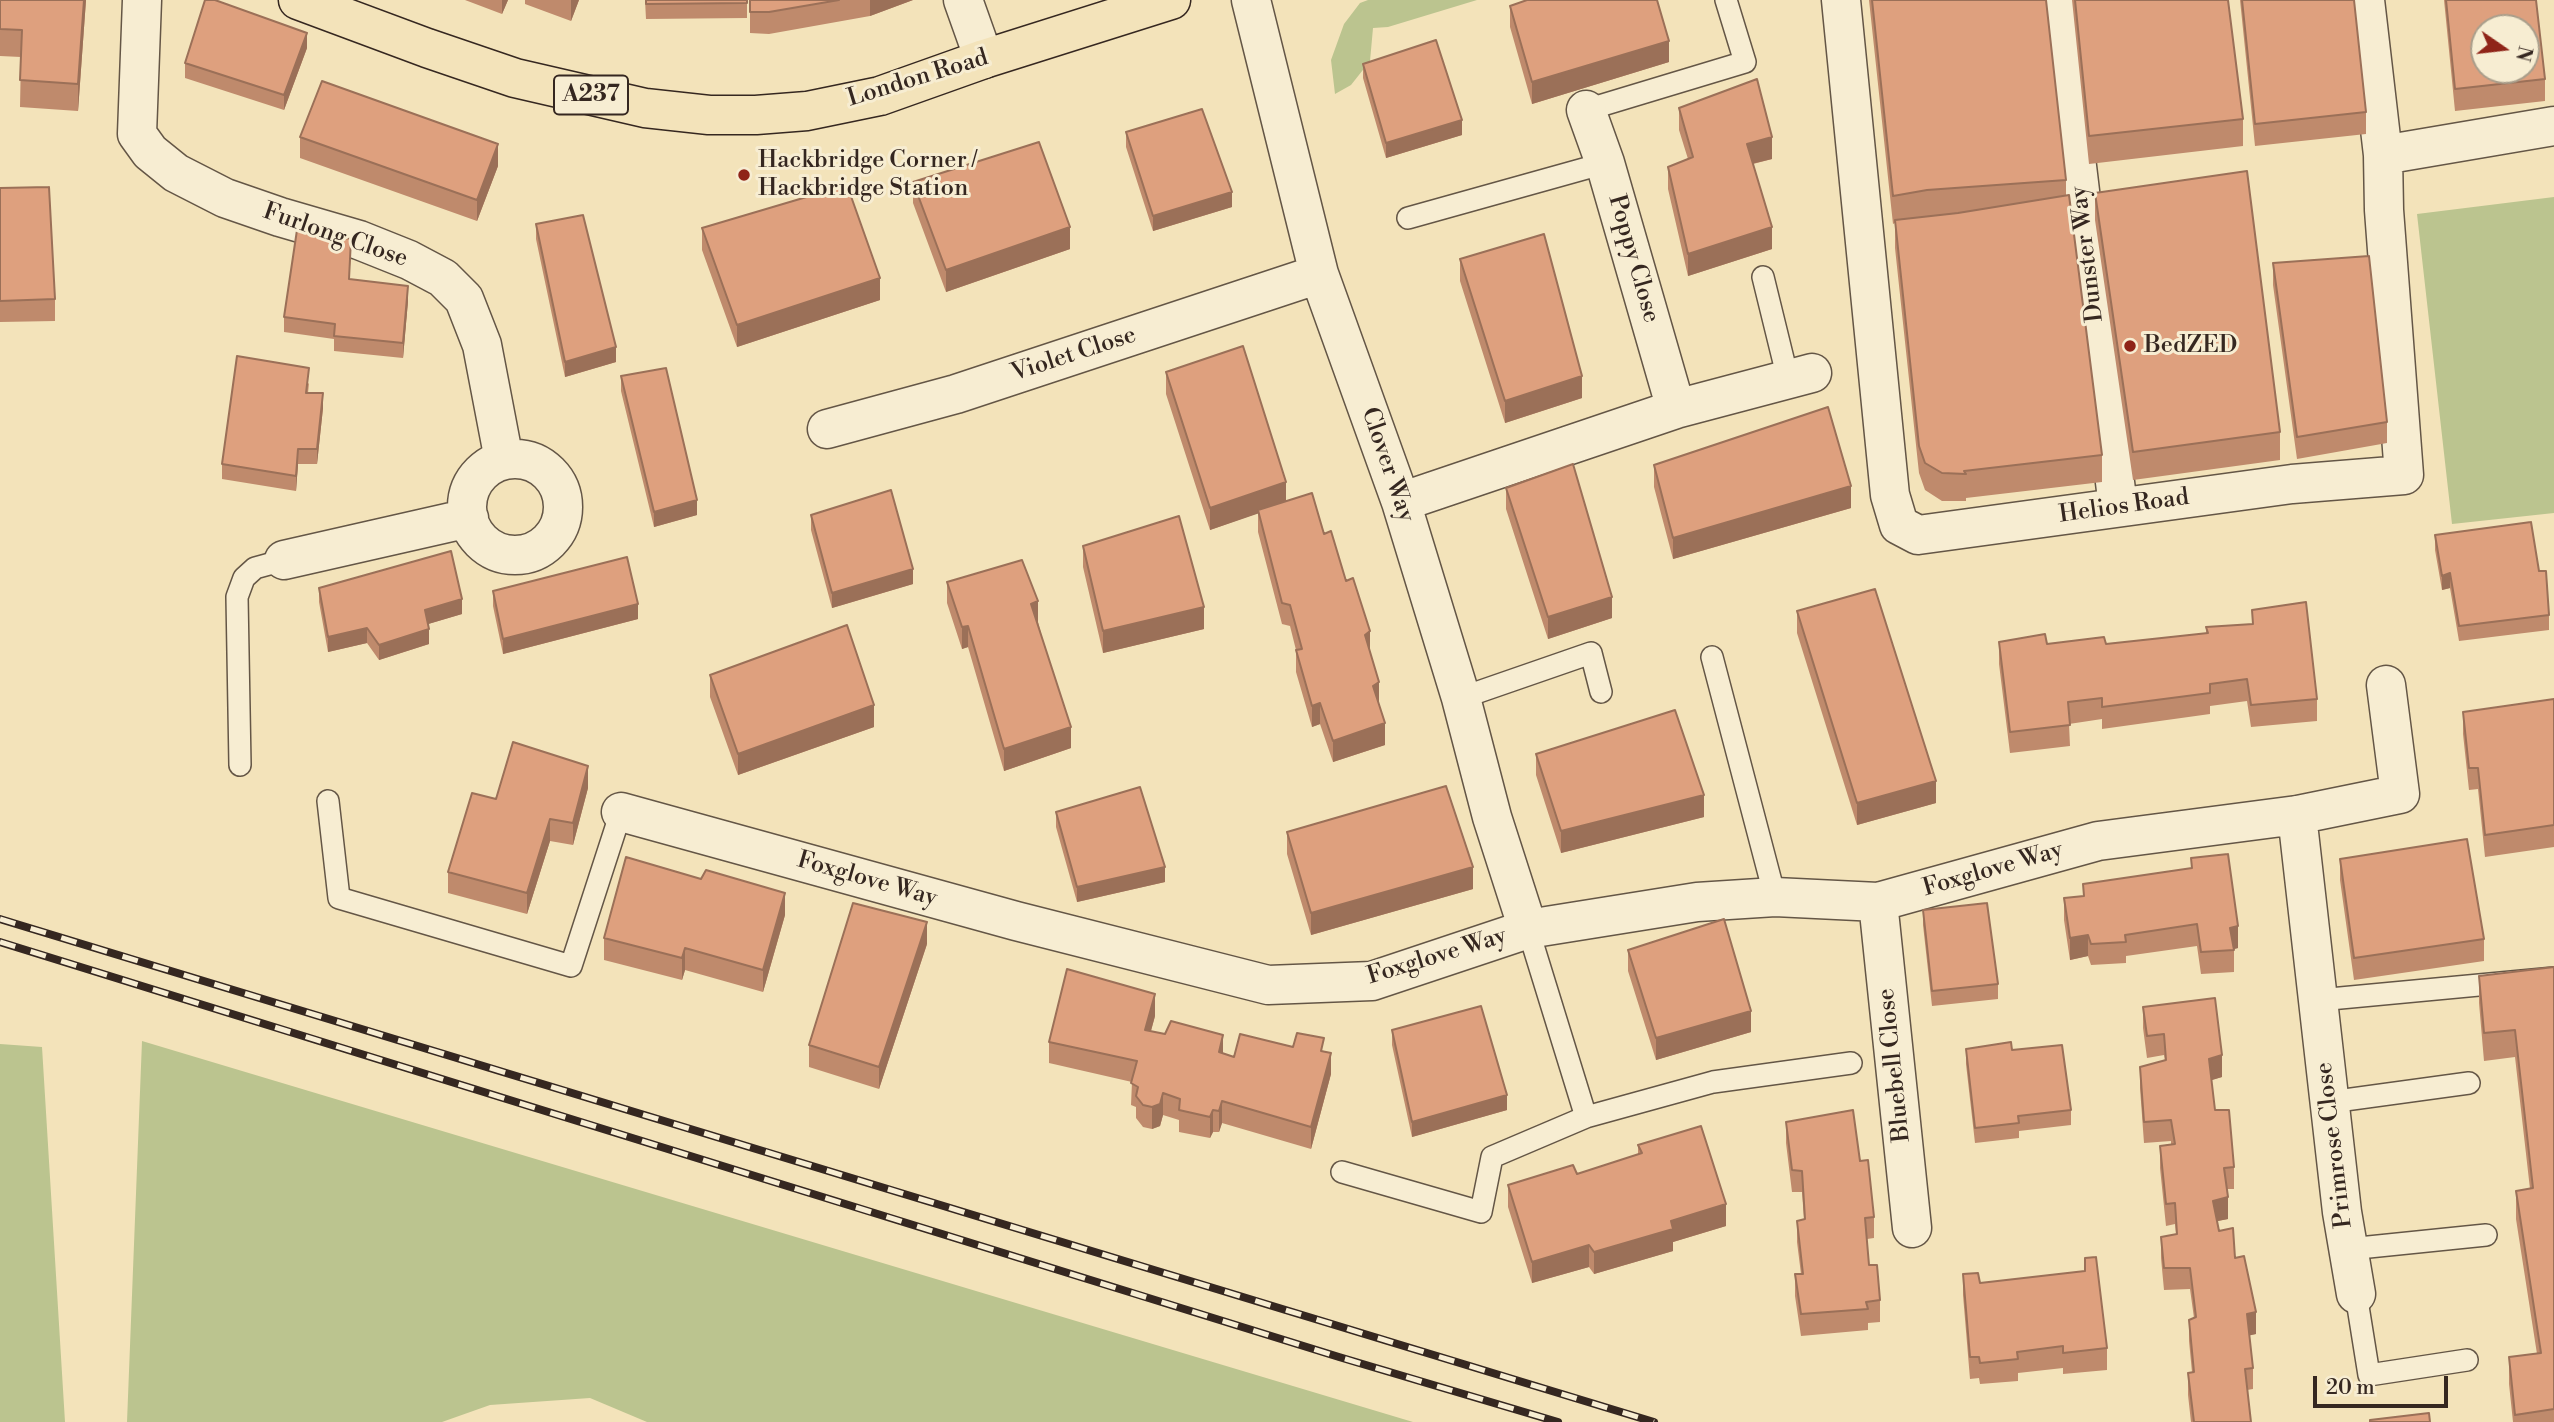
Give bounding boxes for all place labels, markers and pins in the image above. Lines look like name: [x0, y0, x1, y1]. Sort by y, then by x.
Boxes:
place label: Hackbridge Corner / Hackbridge Station: [758, 147, 976, 203]
marker: Hackbridge Corner / Hackbridge Station: [736, 167, 752, 183]
place label: BedZED: [2144, 332, 2237, 360]
marker: BedZED: [2122, 338, 2138, 354]

